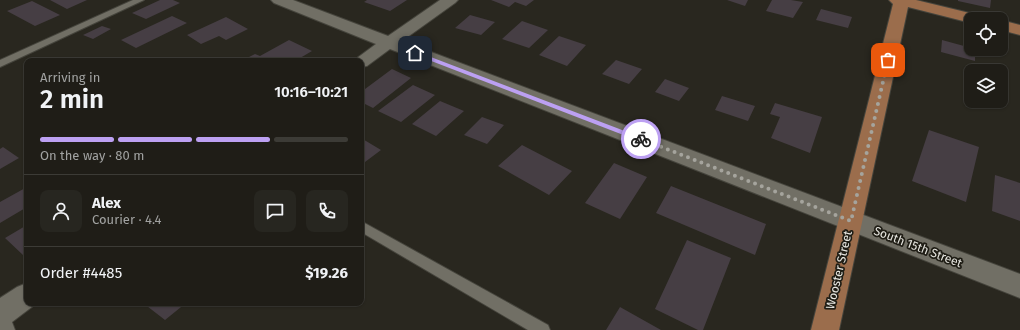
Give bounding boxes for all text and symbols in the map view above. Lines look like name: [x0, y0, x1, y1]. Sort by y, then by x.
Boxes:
map controls: [964, 12, 1008, 108]
button: locate: [964, 12, 1008, 56]
pin: [398, 36, 432, 70]
icon: home: [404, 42, 426, 64]
pin: [871, 43, 905, 77]
icon: bag: [877, 49, 899, 71]
button: layers: [964, 64, 1008, 108]
text: Arriving in: [40, 70, 100, 85]
text: 10:16–10:21: [274, 83, 348, 101]
text: 2 min: [40, 84, 104, 115]
courier: [621, 119, 661, 159]
icon: bike: [630, 128, 652, 150]
text: On the way · 80 m: [40, 148, 144, 163]
button: person: [40, 190, 82, 232]
button: chat: [254, 190, 296, 232]
button: phone: [306, 190, 348, 232]
text: Alex: [92, 194, 121, 212]
text: Courier · 4.4: [92, 212, 162, 227]
street label: South 15th Street: [872, 224, 965, 270]
street label: Wooster Street: [823, 229, 855, 311]
text: Order #4485: [40, 264, 122, 282]
text: $19.26: [305, 264, 348, 282]

